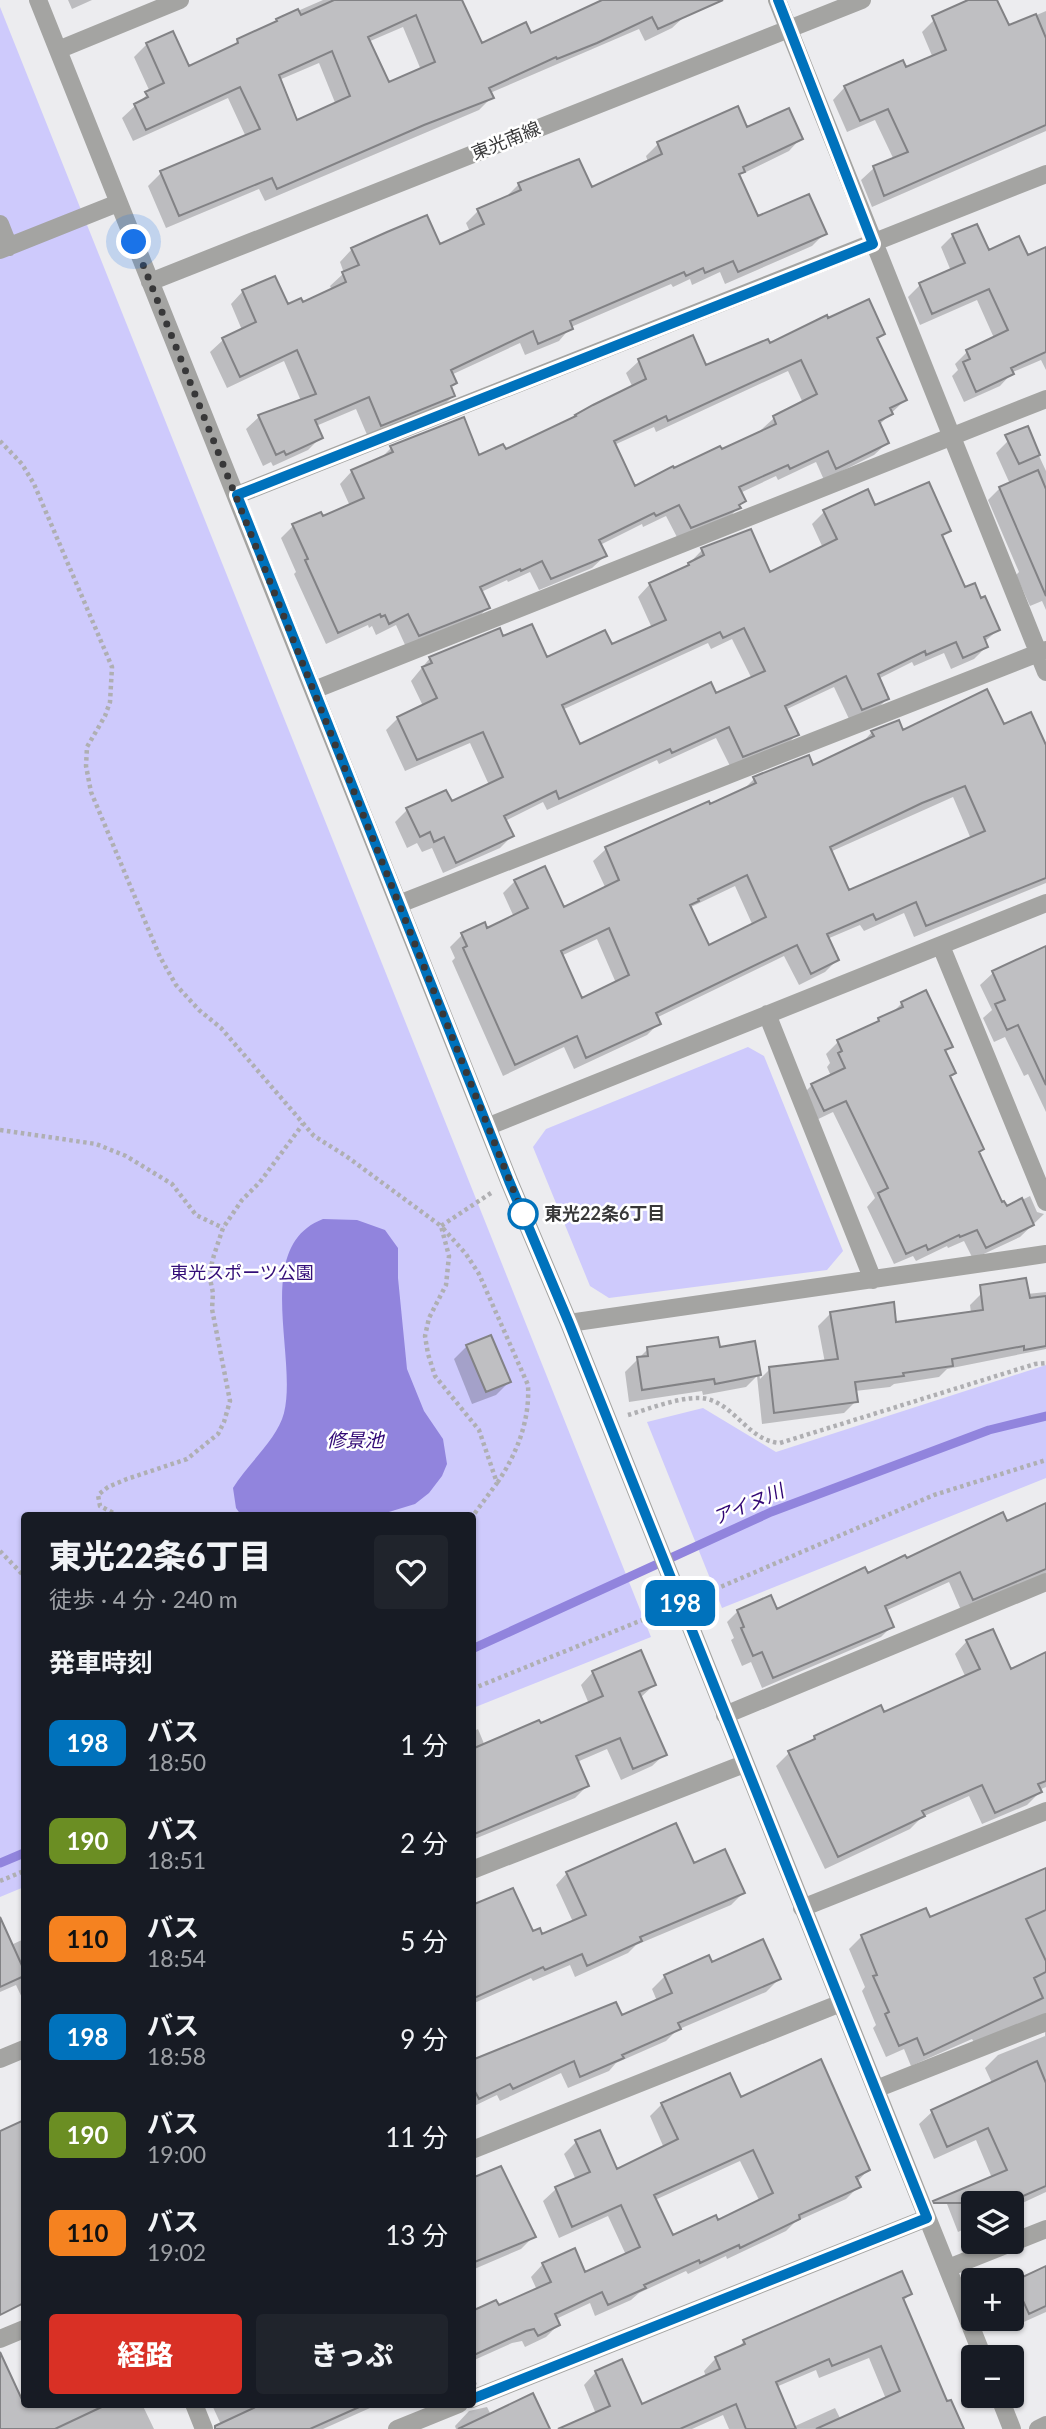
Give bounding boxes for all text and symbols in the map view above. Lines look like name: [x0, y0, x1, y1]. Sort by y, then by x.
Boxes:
street label: 東光南線: [468, 116, 543, 164]
your location: [116, 224, 151, 259]
marker: 東光22条6丁目: [508, 1199, 538, 1229]
place label: 東光22条6丁目: [544, 1202, 665, 1224]
park label: 東光スポーツ公園: [170, 1261, 314, 1283]
water label: 修景池: [326, 1428, 385, 1451]
water label: アイヌ川: [709, 1478, 789, 1529]
text: 東光22条6丁目: [49, 1535, 271, 1575]
button: heart: [374, 1535, 448, 1609]
line badge: 198: [640, 1580, 720, 1626]
text: 徒歩 · 4 分 · 240 m: [49, 1585, 238, 1613]
text: 198: [659, 1588, 701, 1617]
text: 発車時刻: [49, 1646, 153, 1678]
text: バス: [147, 1715, 199, 1747]
text: 198: [67, 1728, 108, 1757]
text: 1 分: [400, 1729, 448, 1761]
text: 18:50: [147, 1748, 206, 1776]
text: バス: [147, 1813, 199, 1845]
text: 190: [67, 1826, 108, 1855]
text: 2 分: [400, 1827, 448, 1859]
text: 18:51: [147, 1846, 206, 1874]
text: バス: [147, 1911, 199, 1943]
text: 110: [67, 1924, 108, 1953]
text: 5 分: [400, 1925, 448, 1957]
text: 18:54: [147, 1944, 206, 1972]
text: バス: [147, 2009, 199, 2041]
text: 198: [67, 2022, 108, 2051]
text: 9 分: [400, 2023, 448, 2055]
text: 18:58: [147, 2042, 206, 2070]
text: バス: [147, 2107, 199, 2139]
text: 190: [67, 2120, 108, 2149]
text: 11 分: [385, 2121, 448, 2153]
text: 19:00: [147, 2140, 206, 2168]
map controls: [961, 2191, 1024, 2408]
button: layers: [961, 2191, 1024, 2254]
text: バス: [147, 2205, 199, 2237]
text: 110: [67, 2218, 108, 2247]
text: 13 分: [385, 2219, 448, 2251]
text: 19:02: [147, 2238, 206, 2266]
button: +: [961, 2268, 1024, 2331]
button: 経路: [49, 2314, 242, 2394]
button: きっぷ: [256, 2314, 448, 2394]
button: −: [961, 2345, 1024, 2408]

